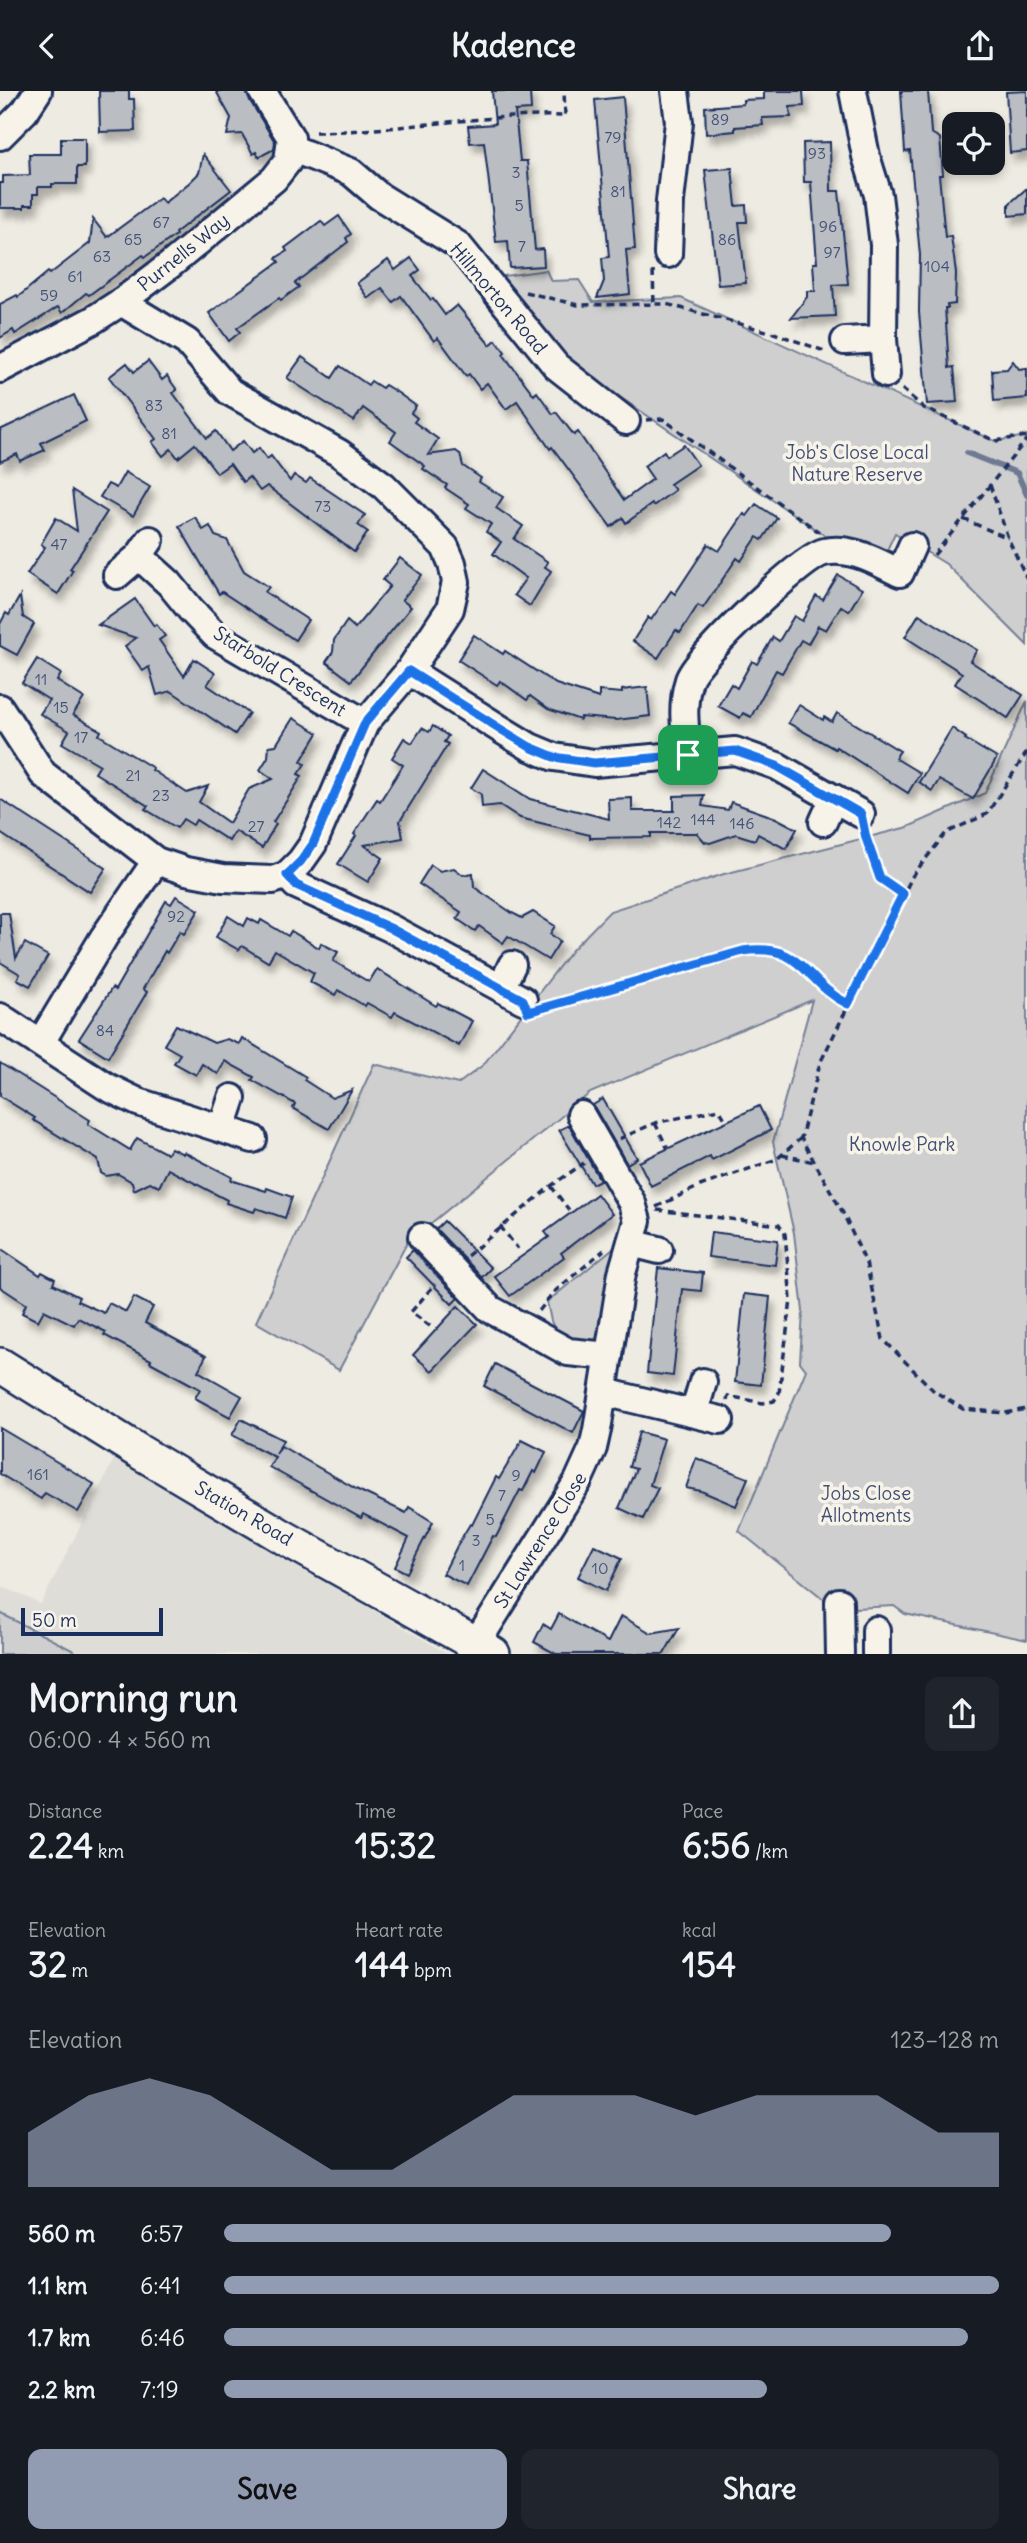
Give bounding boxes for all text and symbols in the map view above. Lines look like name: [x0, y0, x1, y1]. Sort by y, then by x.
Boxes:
text: Kadence: [451, 25, 576, 66]
icon: back: [28, 27, 66, 65]
icon: share: [961, 27, 999, 65]
house number: 89: [711, 109, 729, 129]
map controls: [942, 112, 1005, 175]
button: locate: [942, 112, 1005, 175]
house number: 79: [604, 127, 622, 147]
house number: 93: [808, 143, 826, 163]
house number: 3: [511, 162, 521, 182]
house number: 81: [610, 181, 626, 201]
house number: 5: [514, 195, 524, 215]
street label: Purnells Way: [132, 208, 234, 296]
house number: 67: [152, 212, 170, 232]
house number: 96: [819, 216, 837, 236]
house number: 65: [124, 229, 142, 249]
house number: 86: [718, 229, 736, 249]
house number: 7: [518, 236, 526, 256]
street label: Hillmorton Road: [445, 237, 553, 359]
house number: 97: [823, 242, 841, 262]
house number: 63: [93, 246, 111, 266]
house number: 104: [924, 256, 950, 276]
house number: 61: [67, 266, 83, 286]
house number: 59: [40, 285, 58, 305]
house number: 83: [145, 395, 163, 415]
house number: 81: [161, 423, 177, 443]
park label: Job's Close Local Nature Reserve: [785, 440, 929, 486]
house number: 73: [315, 496, 331, 516]
house number: 47: [51, 534, 68, 554]
street label: Starbold Crescent: [209, 621, 351, 721]
house number: 11: [35, 669, 47, 689]
house number: 15: [53, 697, 69, 717]
pin: [658, 725, 718, 785]
house number: 17: [74, 727, 88, 747]
icon: arrive: [669, 736, 707, 774]
house number: 21: [125, 765, 141, 785]
house number: 23: [152, 785, 170, 805]
house number: 144: [691, 809, 715, 829]
house number: 142: [657, 812, 681, 832]
house number: 146: [730, 813, 754, 833]
house number: 27: [248, 816, 264, 836]
house number: 92: [167, 906, 185, 926]
house number: 84: [96, 1020, 114, 1040]
park label: Knowle Park: [849, 1132, 956, 1156]
house number: 161: [27, 1464, 49, 1484]
house number: 9: [511, 1465, 521, 1485]
street label: St Lawrence Close: [488, 1467, 592, 1613]
street label: Station Road: [191, 1475, 297, 1551]
park label: Jobs Close Allotments: [821, 1481, 911, 1527]
house number: 7: [498, 1485, 506, 1505]
house number: 5: [485, 1509, 495, 1529]
house number: 3: [471, 1530, 481, 1550]
house number: 1: [459, 1555, 465, 1575]
house number: 10: [592, 1558, 608, 1578]
scale bar: [21, 1605, 163, 1637]
text: 50 m: [32, 1608, 77, 1632]
text: Morning run: [28, 1675, 238, 1722]
button: share: [925, 1677, 999, 1751]
text: 06:00 · 4 × 560 m: [28, 1725, 211, 1754]
text: Distance: [28, 1799, 102, 1823]
text: Time: [355, 1799, 396, 1823]
text: Pace: [682, 1799, 723, 1823]
text: 2.24: [28, 1823, 93, 1867]
text: 15:32: [355, 1823, 436, 1867]
text: 6:56: [682, 1823, 750, 1867]
text: km: [93, 1839, 124, 1863]
text: /km: [750, 1839, 788, 1863]
text: Elevation: [28, 1918, 106, 1942]
text: Heart rate: [355, 1918, 443, 1942]
text: kcal: [682, 1918, 716, 1942]
text: 32: [28, 1942, 67, 1986]
text: 144: [355, 1942, 409, 1986]
text: 154: [682, 1942, 736, 1986]
text: m: [67, 1958, 88, 1982]
text: bpm: [409, 1958, 452, 1982]
text: Elevation: [28, 2025, 122, 2054]
text: 123–128 m: [891, 2025, 999, 2054]
text: 560 m: [28, 2219, 95, 2248]
text: 6:57: [140, 2219, 183, 2248]
text: 1.1 km: [28, 2271, 87, 2300]
text: 6:41: [140, 2271, 181, 2300]
text: 1.7 km: [28, 2323, 91, 2352]
text: 6:46: [140, 2323, 185, 2352]
text: 2.2 km: [28, 2375, 95, 2404]
text: 7:19: [140, 2375, 179, 2404]
button: Save: [28, 2449, 507, 2529]
button: Share: [521, 2449, 999, 2529]

